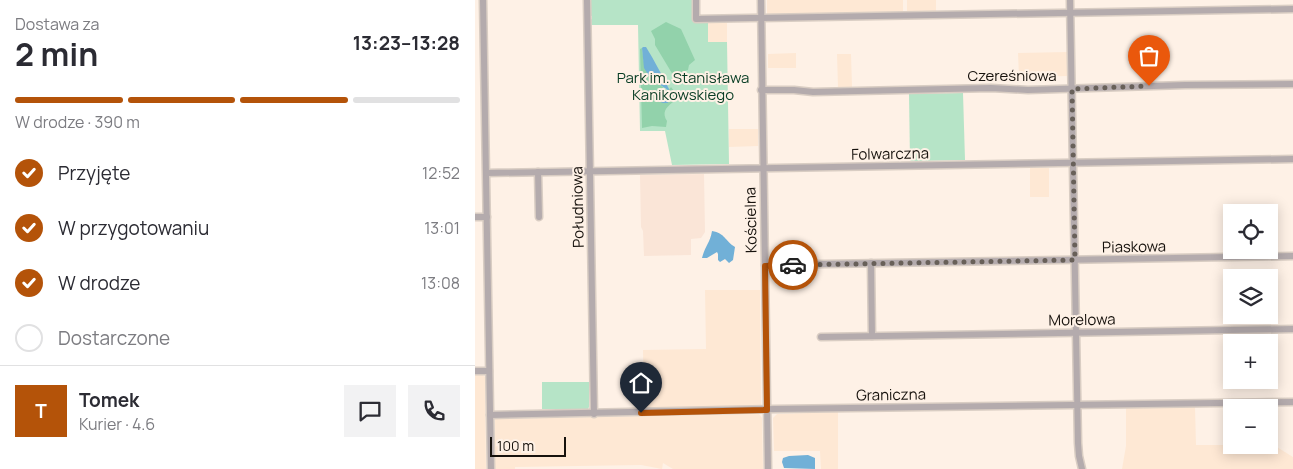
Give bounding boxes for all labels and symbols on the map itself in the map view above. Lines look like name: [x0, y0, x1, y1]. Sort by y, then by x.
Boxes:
pin: [1128, 35, 1170, 86]
street label: Czereśniowa: [967, 65, 1057, 86]
park label: Park im. Stanisława Kanikowskiego: [617, 67, 749, 105]
street label: Folwarczna: [851, 142, 929, 165]
street label: Południowa: [566, 166, 589, 248]
street label: Kościelna: [739, 187, 762, 253]
street label: Piaskowa: [1102, 235, 1166, 258]
courier: [768, 240, 818, 290]
street label: Morelowa: [1048, 308, 1116, 331]
pin: [620, 362, 662, 413]
street label: Graniczna: [856, 383, 926, 406]
scale bar: [490, 434, 566, 457]

